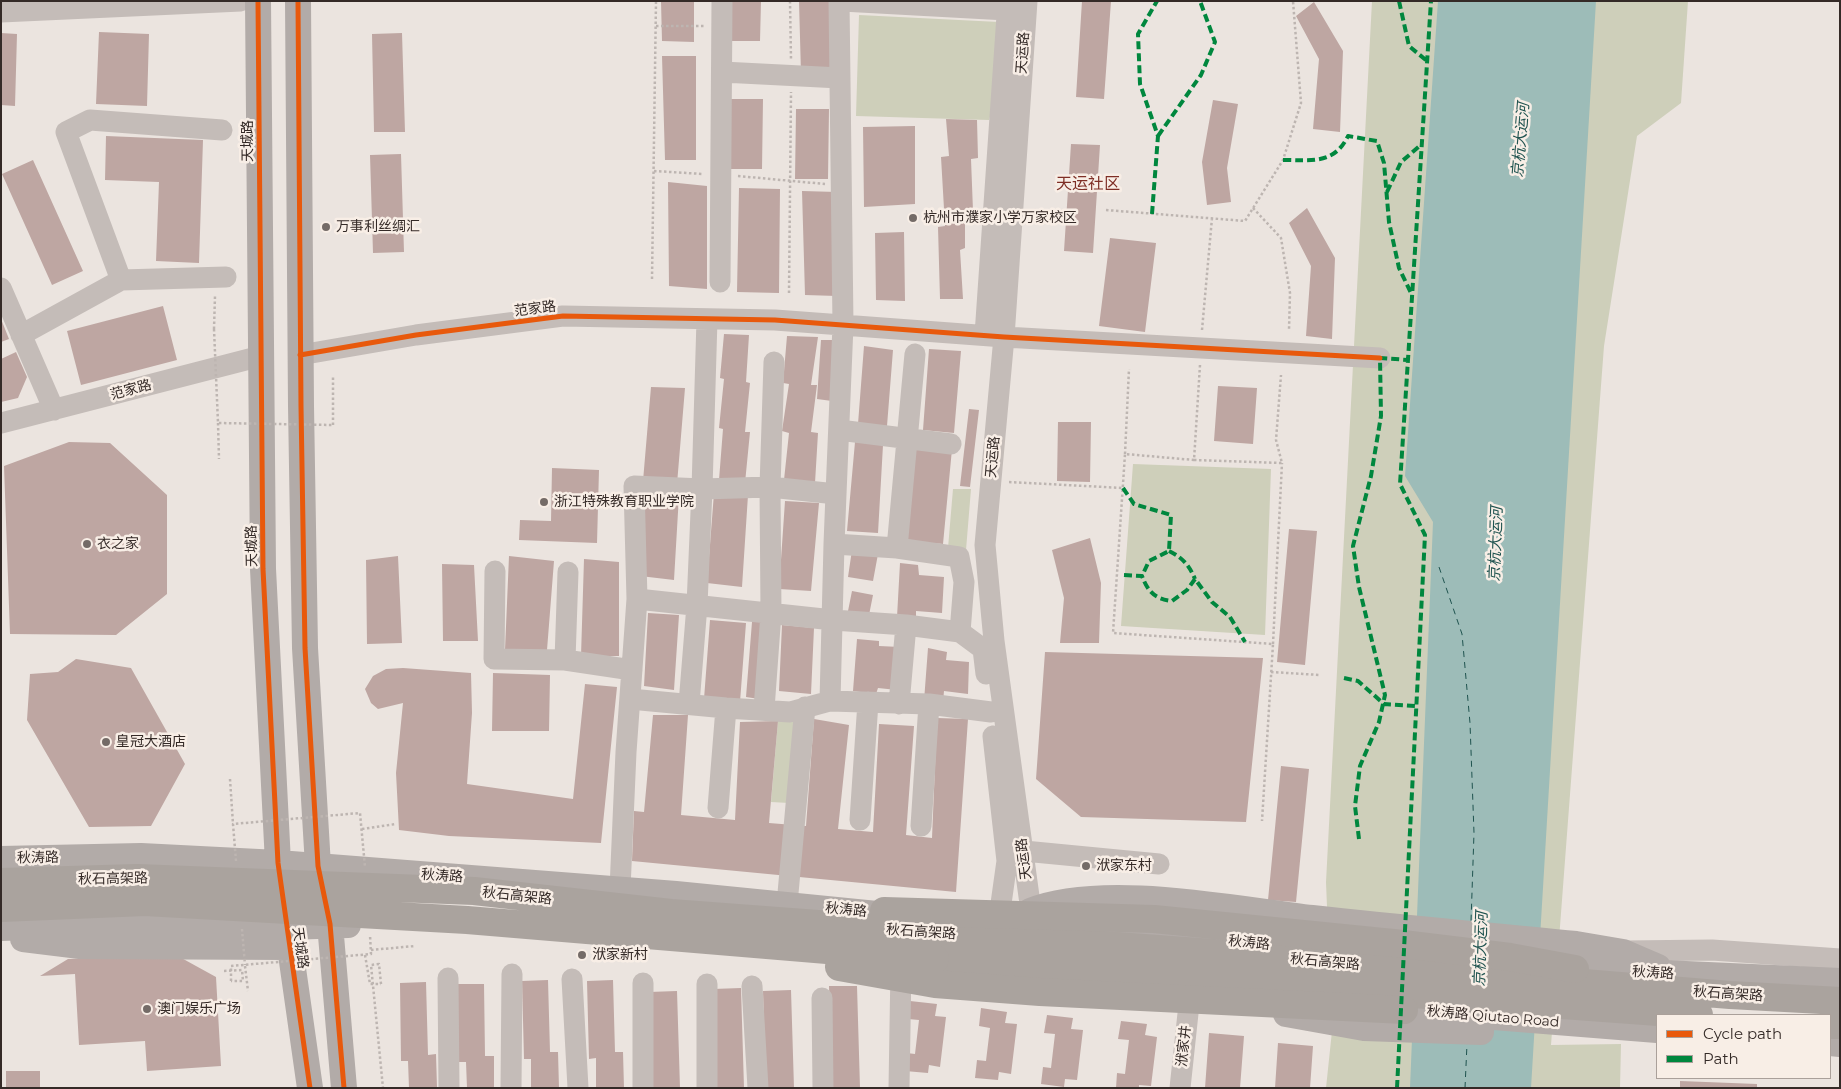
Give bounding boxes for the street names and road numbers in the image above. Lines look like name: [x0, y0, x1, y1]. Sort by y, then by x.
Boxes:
street label: 天运路: [1013, 31, 1033, 75]
street label: 天城路: [240, 120, 256, 162]
street label: 范家路: [513, 298, 557, 320]
street label: 范家路: [109, 376, 153, 404]
street label: 天运路: [983, 435, 1003, 479]
street label: 天城路: [243, 525, 261, 567]
street label: 天运路: [1013, 837, 1035, 881]
street label: 秋涛路: [17, 849, 59, 867]
street label: 秋涛路: [420, 866, 464, 886]
street label: 秋石高架路: [78, 870, 148, 888]
street label: 秋石高架路: [481, 884, 553, 908]
street label: 秋涛路: [824, 899, 868, 921]
street label: 秋石高架路: [885, 921, 957, 943]
street label: 天城路: [289, 926, 311, 970]
street label: 秋涛路: [1227, 932, 1271, 954]
street label: 秋石高架路: [1289, 951, 1361, 973]
street label: 秋涛路: [1632, 964, 1674, 982]
street label: 秋石高架路: [1692, 983, 1764, 1005]
street label: 秋涛路 Qiutao Road: [1426, 1003, 1560, 1031]
street label: 洑家井: [1173, 1024, 1195, 1068]

